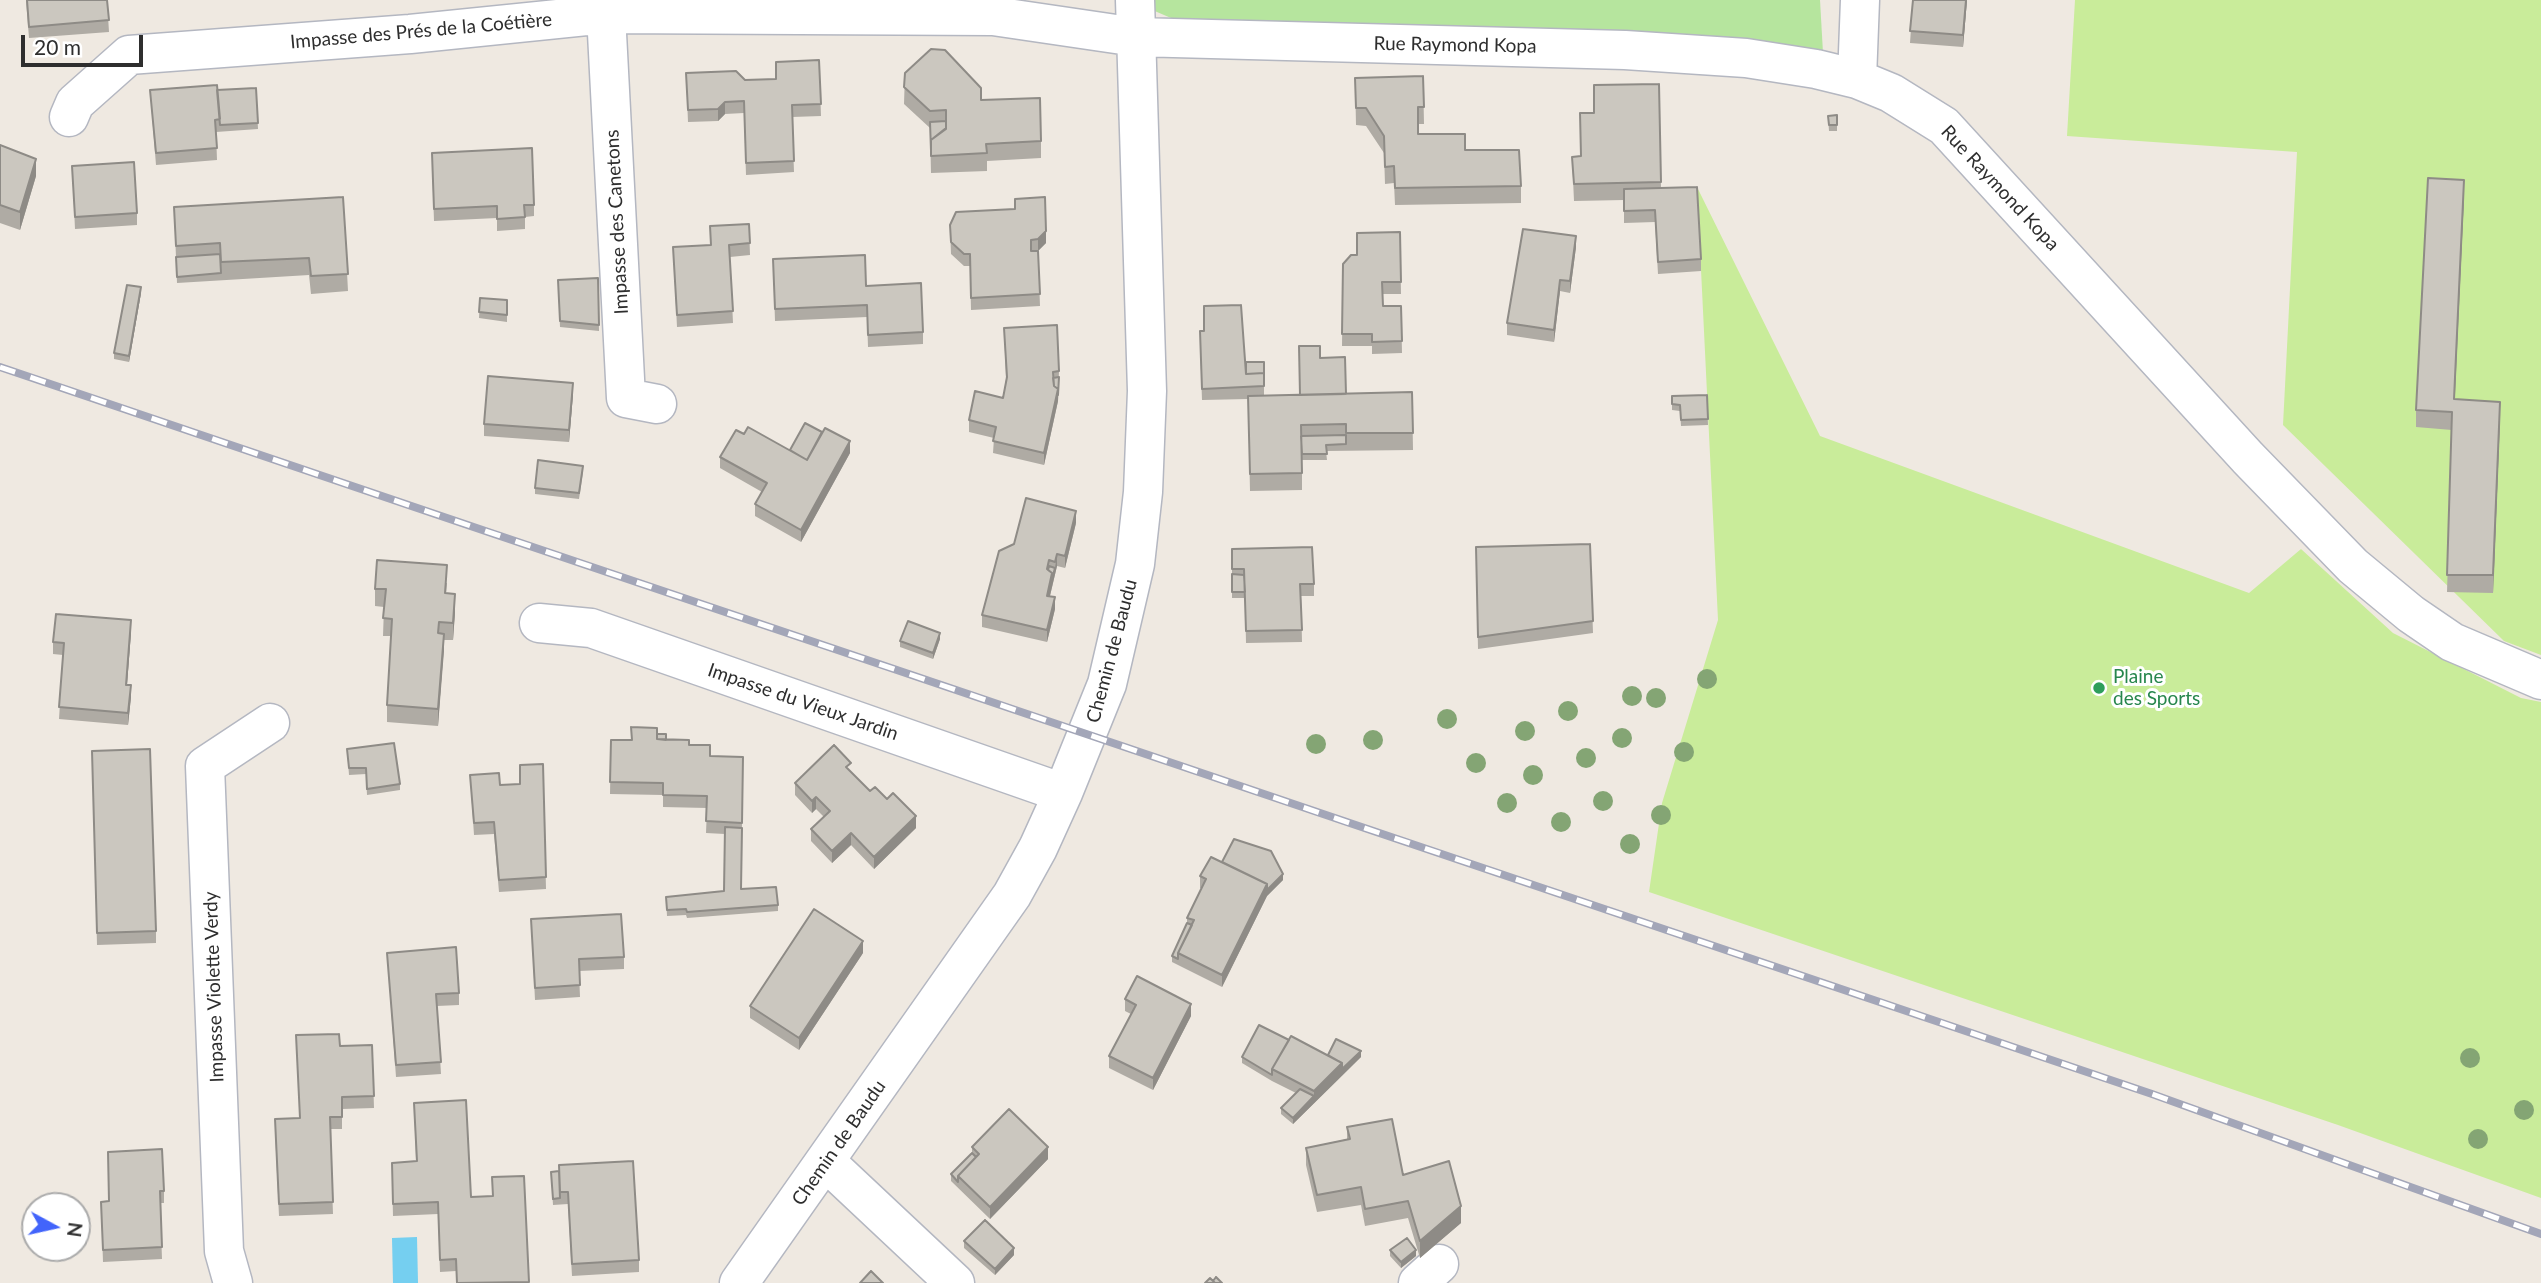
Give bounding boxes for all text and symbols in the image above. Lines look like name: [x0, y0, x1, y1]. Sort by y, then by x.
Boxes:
street label: Impasse des Prés de la Coétière: [289, 8, 553, 54]
scale bar: [24, 21, 147, 65]
street label: Rue Raymond Kopa: [1373, 32, 1537, 58]
text: 20 m: [34, 34, 81, 59]
street label: Rue Raymond Kopa: [1936, 121, 2064, 255]
street label: Impasse des Canetons: [601, 129, 633, 315]
street label: Chemin de Baudu: [1082, 577, 1142, 725]
street label: Impasse du Vieux Jardin: [705, 659, 901, 745]
place label: Plaine des Sports: [2113, 666, 2200, 710]
marker: Plaine des Sports: [2091, 680, 2107, 696]
street label: Impasse Violette Verdy: [199, 891, 229, 1083]
street label: Chemin de Baudu: [787, 1076, 891, 1210]
north arrow: [21, 1192, 91, 1262]
text: N: [63, 1221, 88, 1239]

